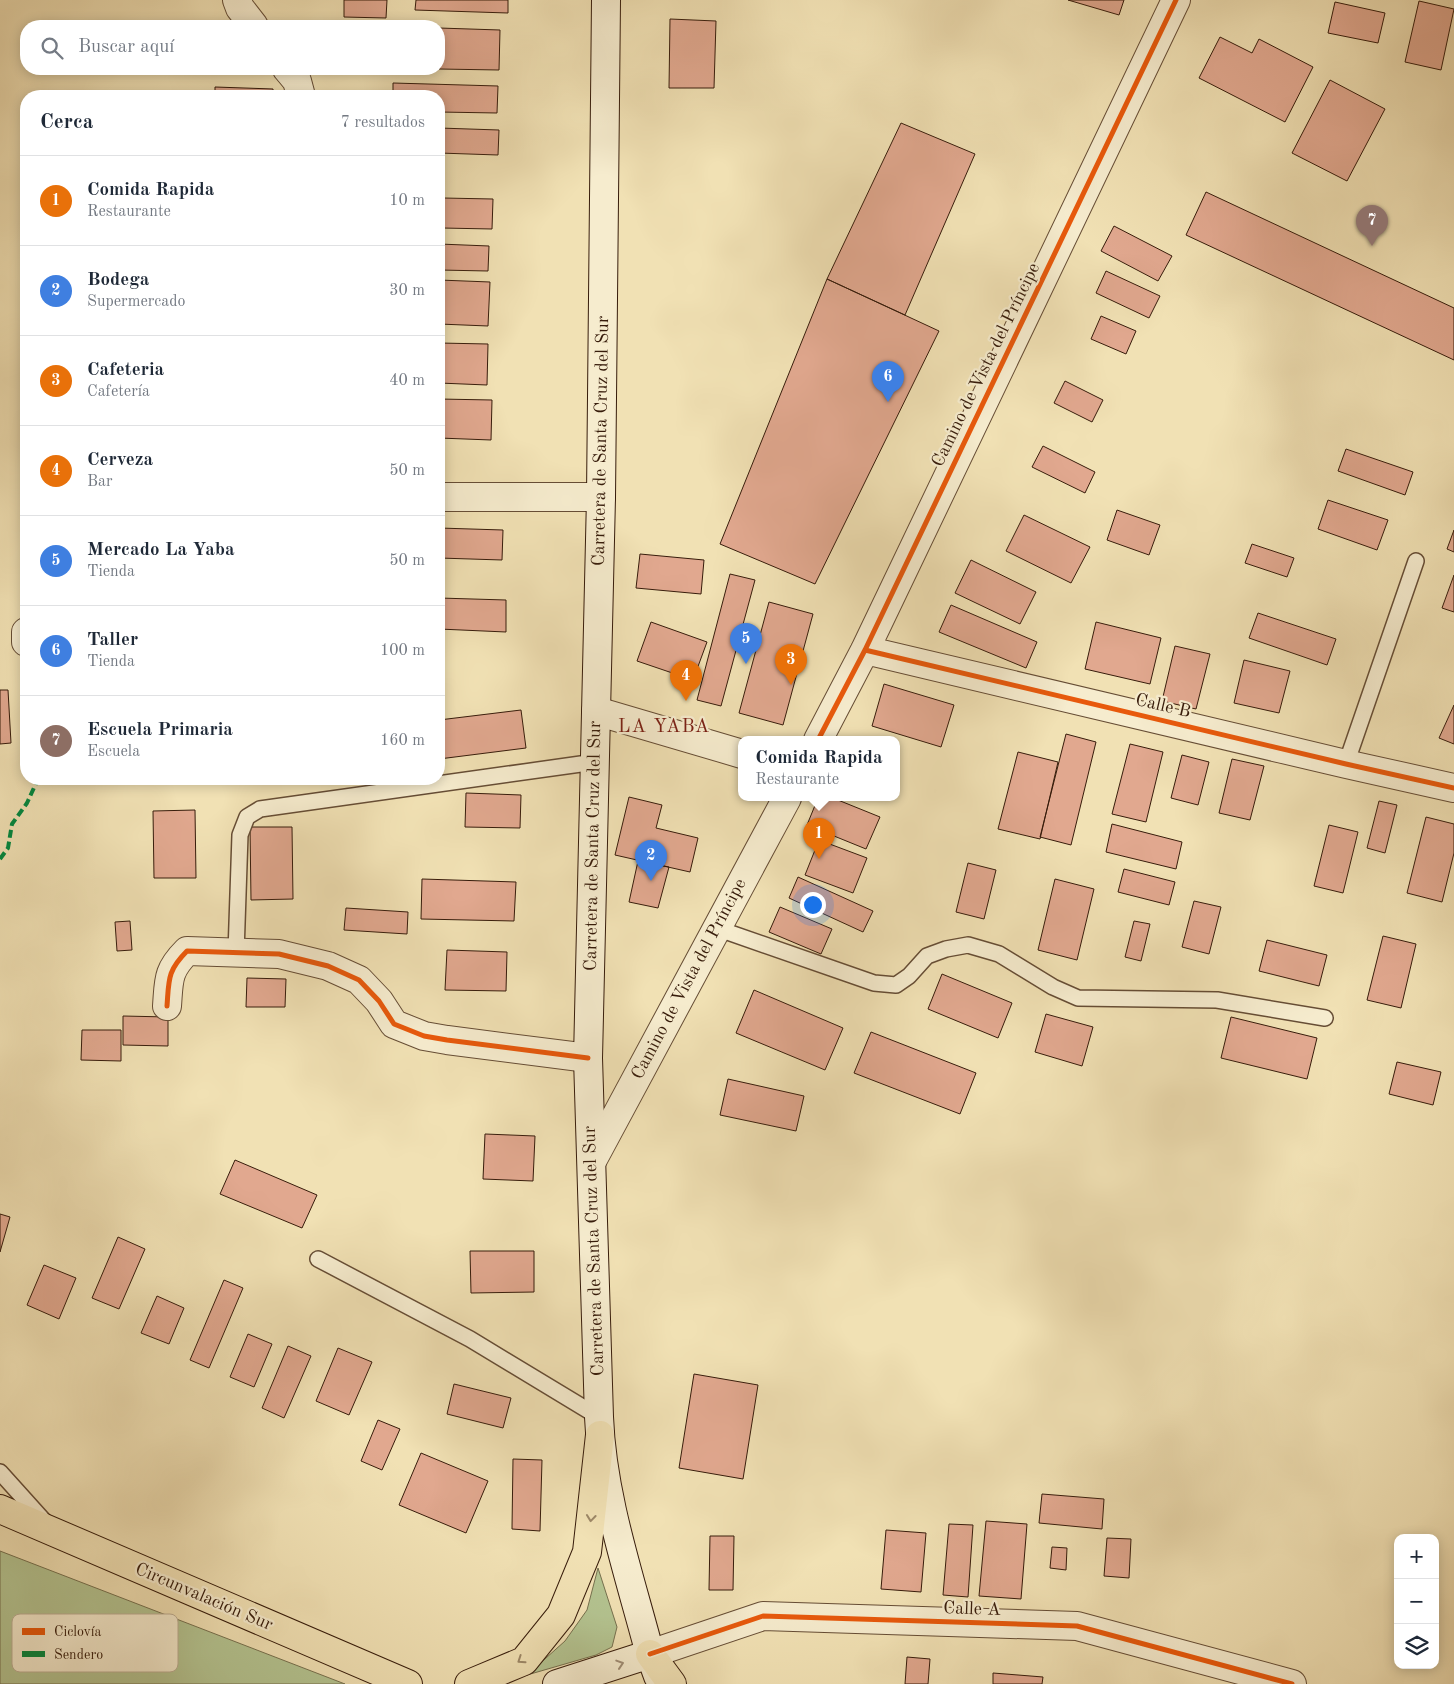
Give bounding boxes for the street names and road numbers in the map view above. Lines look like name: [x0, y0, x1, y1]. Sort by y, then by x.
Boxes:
street label: Camino de Vista del Príncipe: [929, 260, 1043, 470]
street label: Carretera de Santa Cruz del Sur: [590, 315, 612, 566]
street label: Calle B: [1133, 691, 1193, 721]
street label: Carretera de Santa Cruz del Sur: [582, 720, 604, 971]
street label: Camino de Vista del Príncipe: [628, 876, 750, 1082]
street label: Carretera de Santa Cruz del Sur: [581, 1125, 607, 1376]
street label: Circunvalación Sur: [133, 1560, 276, 1634]
street label: Calle A: [943, 1599, 1001, 1619]

